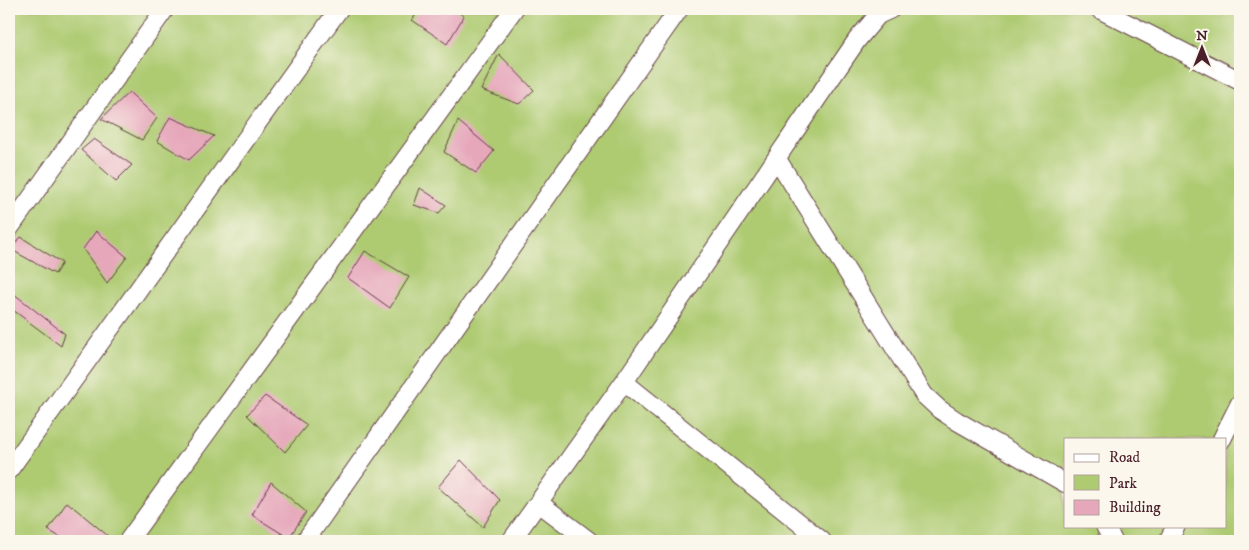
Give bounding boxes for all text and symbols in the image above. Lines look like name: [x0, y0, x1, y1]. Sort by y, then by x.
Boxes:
north arrow: [1176, 22, 1226, 72]
text: N: [1196, 27, 1208, 45]
legend: [1064, 438, 1226, 528]
text: Road: [1109, 448, 1141, 467]
text: Park: [1109, 474, 1138, 493]
text: Building: [1109, 498, 1161, 517]

